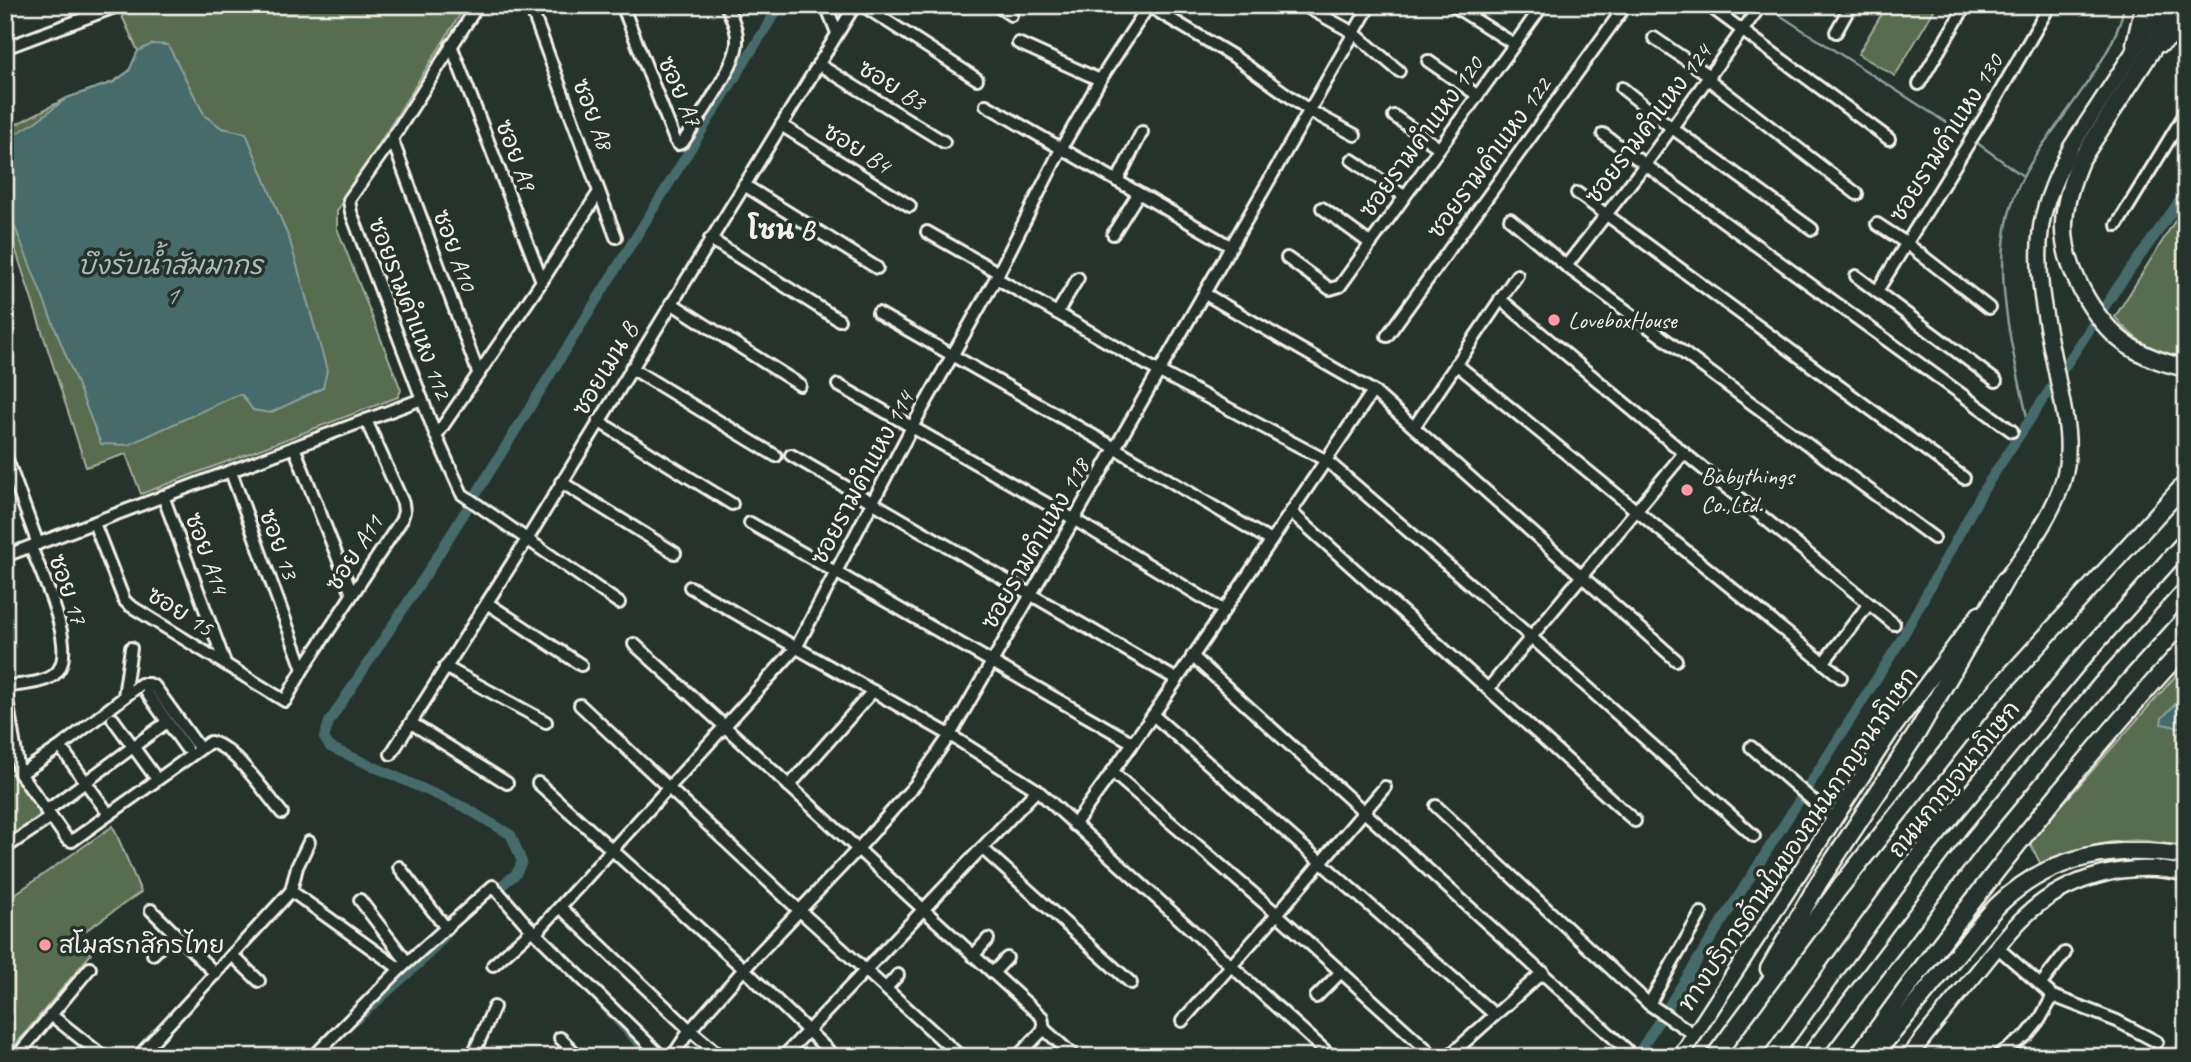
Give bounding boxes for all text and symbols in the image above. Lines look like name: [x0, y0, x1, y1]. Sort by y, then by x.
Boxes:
street label: ซอยรามคำแหง 124: [1577, 36, 1719, 210]
street label: ซอยรามคำแหง 130: [1882, 46, 2011, 227]
street label: ซอยรามคำแหง 120: [1352, 48, 1491, 223]
street label: ซอย A7: [651, 51, 709, 132]
street label: ซอย B3: [853, 53, 933, 118]
street label: ซอยรามคำแหง 122: [1420, 69, 1559, 244]
street label: ซอย A8: [566, 74, 621, 156]
street label: ซอย A9: [489, 115, 544, 197]
street label: ซอย B4: [818, 116, 898, 181]
street label: ซอย A10: [427, 205, 484, 297]
district label: โซน B: [747, 212, 817, 247]
street label: ซอยรามคำแหง 112: [362, 213, 460, 405]
water label: บึงรับน้ำสัมมากร 1: [78, 241, 265, 312]
place label: LoveboxHouse: [1568, 305, 1679, 335]
marker: LoveboxHouse: [1546, 312, 1562, 328]
street label: ซอยเมน B: [566, 316, 645, 421]
street label: ซอยรามคำแหง 114: [803, 384, 921, 570]
street label: ซอยรามคำแหง 118: [973, 451, 1097, 635]
place label: Babythings Co.,Ltd.: [1701, 461, 1796, 519]
marker: Babythings Co.,Ltd.: [1679, 482, 1695, 498]
street label: ซอย 13: [253, 505, 306, 585]
street label: ซอย A14: [179, 508, 236, 600]
street label: ซอย A11: [318, 509, 390, 596]
street label: ซอย 17: [42, 550, 94, 629]
street label: ซอย 15: [141, 579, 220, 643]
street label: ทางบริการด้านในของถนนกาญจนาภิเษก: [1670, 661, 1925, 1017]
street label: ถนนกาญจนาภิเษก: [1881, 694, 2027, 864]
place label: สโมสรกสิกรไทย: [59, 929, 225, 960]
marker: สโมสรกสิกรไทย: [37, 937, 53, 953]

